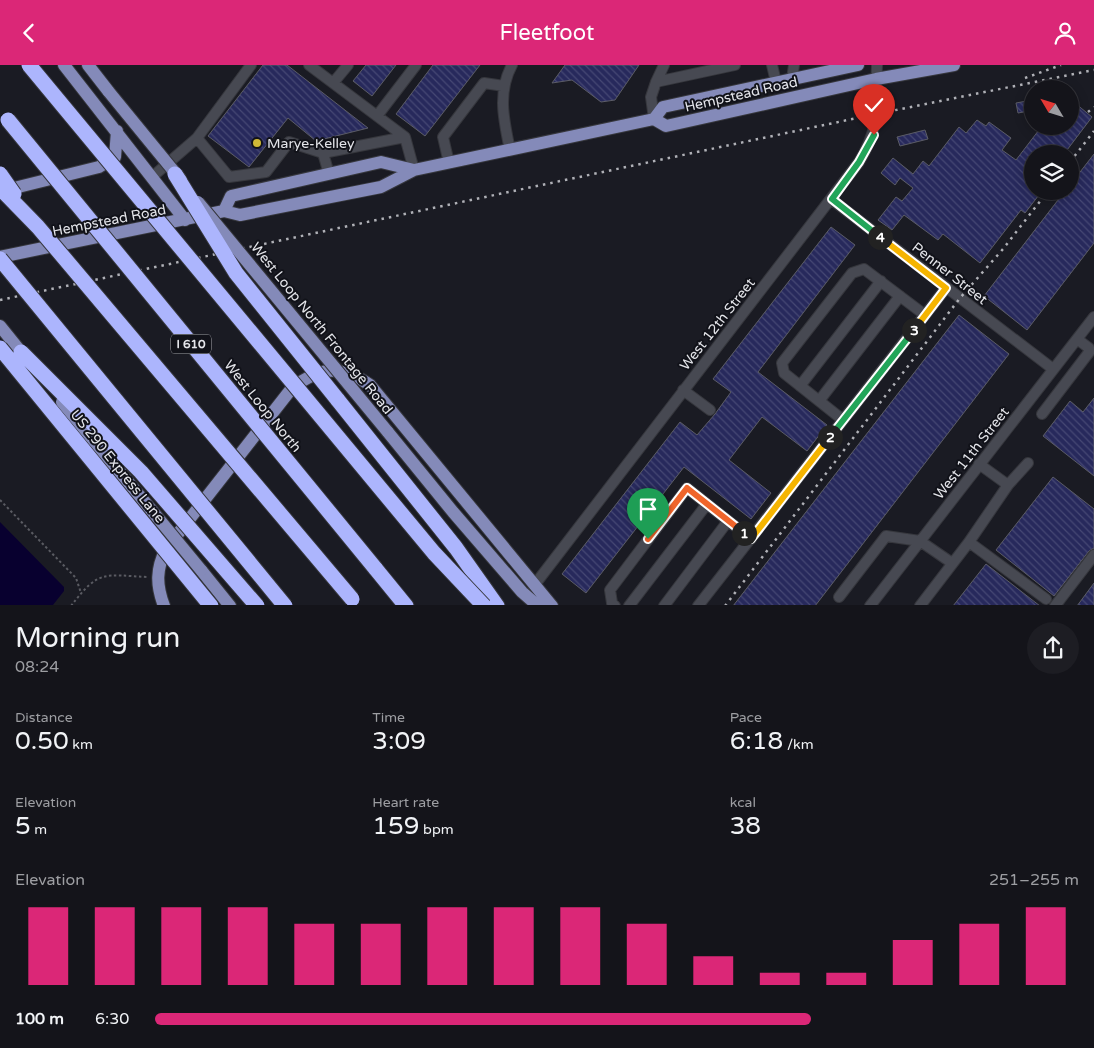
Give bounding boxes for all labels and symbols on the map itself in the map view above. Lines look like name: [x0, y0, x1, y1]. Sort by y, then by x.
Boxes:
street label: Hempstead Road: [683, 73, 799, 116]
north arrow: [1024, 80, 1079, 135]
pin: [853, 84, 895, 135]
place label: Marye-Kelley: [267, 135, 355, 152]
marker: Marye-Kelley: [251, 137, 263, 149]
street label: Hempstead Road: [51, 201, 167, 240]
pin: 4: [868, 225, 892, 249]
street label: West Loop North Frontage Road: [247, 239, 397, 417]
street label: Penner Street: [909, 239, 991, 309]
street label: West 12th Street: [676, 274, 759, 374]
pin: 3: [902, 317, 926, 343]
road number: I 610: [171, 335, 211, 353]
street label: West Loop North: [221, 357, 305, 455]
street label: West 11th Street: [930, 403, 1013, 503]
street label: US 290 Express Lane: [67, 406, 169, 526]
pin: 2: [818, 425, 842, 449]
pin: [627, 488, 669, 539]
pin: 1: [732, 521, 756, 545]

